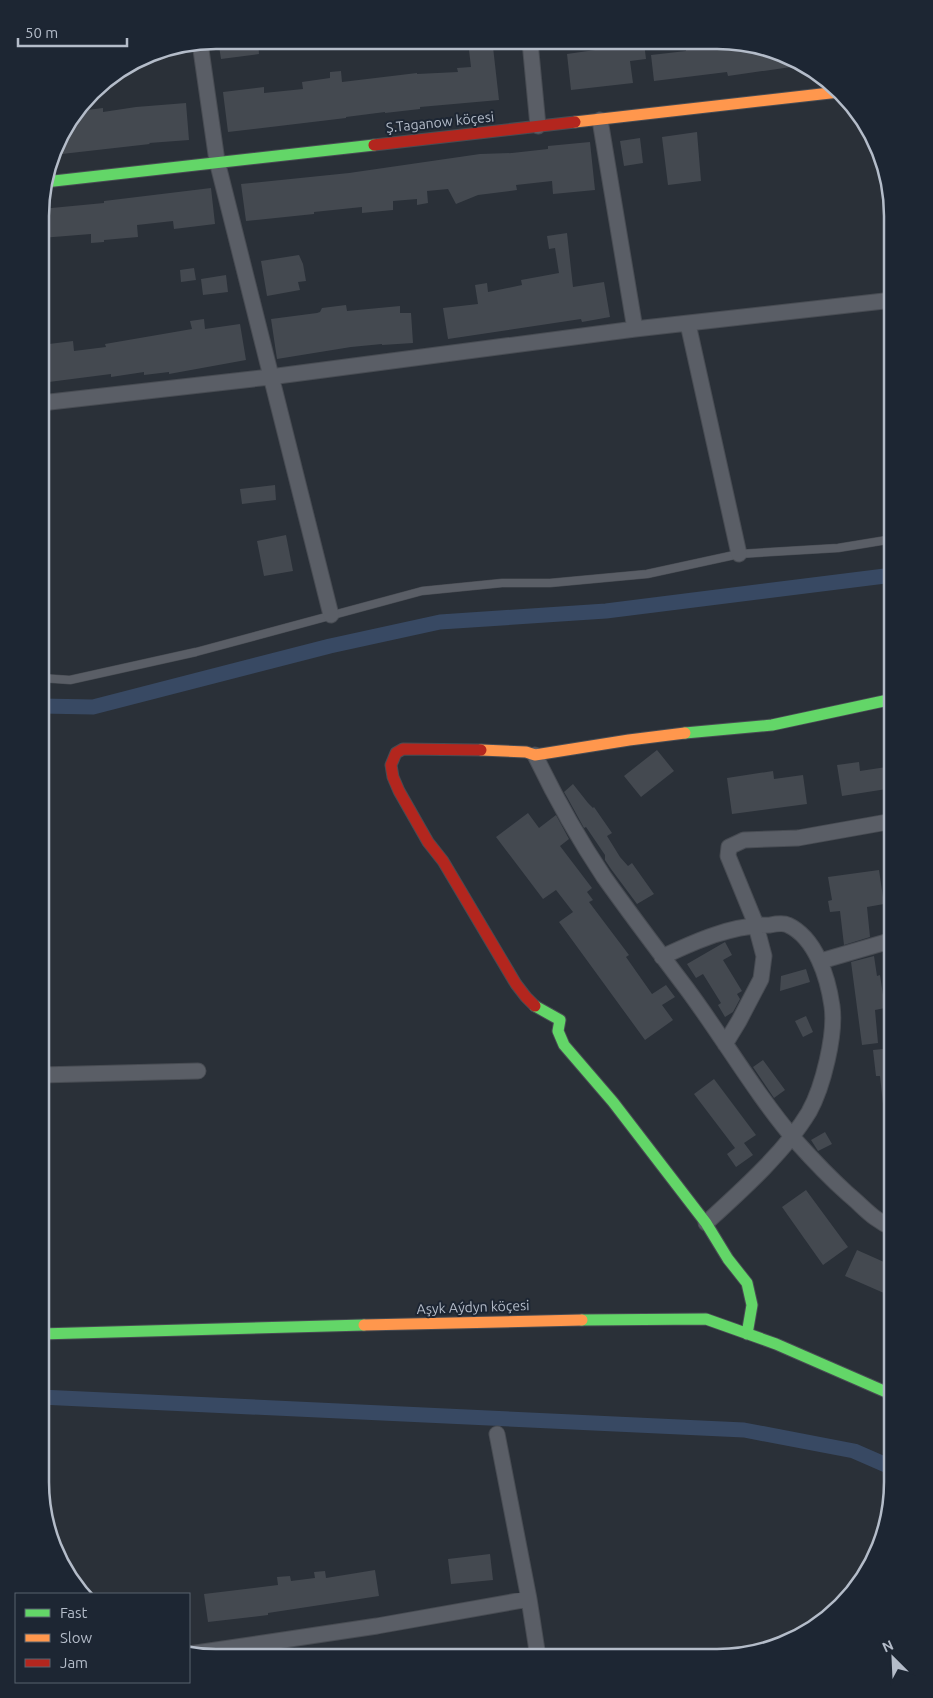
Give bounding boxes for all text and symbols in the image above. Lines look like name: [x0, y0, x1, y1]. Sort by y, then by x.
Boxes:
scale bar: [18, 15, 126, 47]
text: 50 m: [25, 24, 58, 41]
street label: Ş.Taganow köçesi: [385, 108, 495, 136]
street label: Aşyk Aýdyn köçesi: [416, 1297, 530, 1317]
legend: [15, 1593, 190, 1683]
text: Fast: [60, 1604, 88, 1621]
text: Slow: [60, 1629, 93, 1646]
north arrow: [868, 1633, 918, 1683]
text: N: [880, 1637, 896, 1656]
text: Jam: [60, 1654, 88, 1671]

